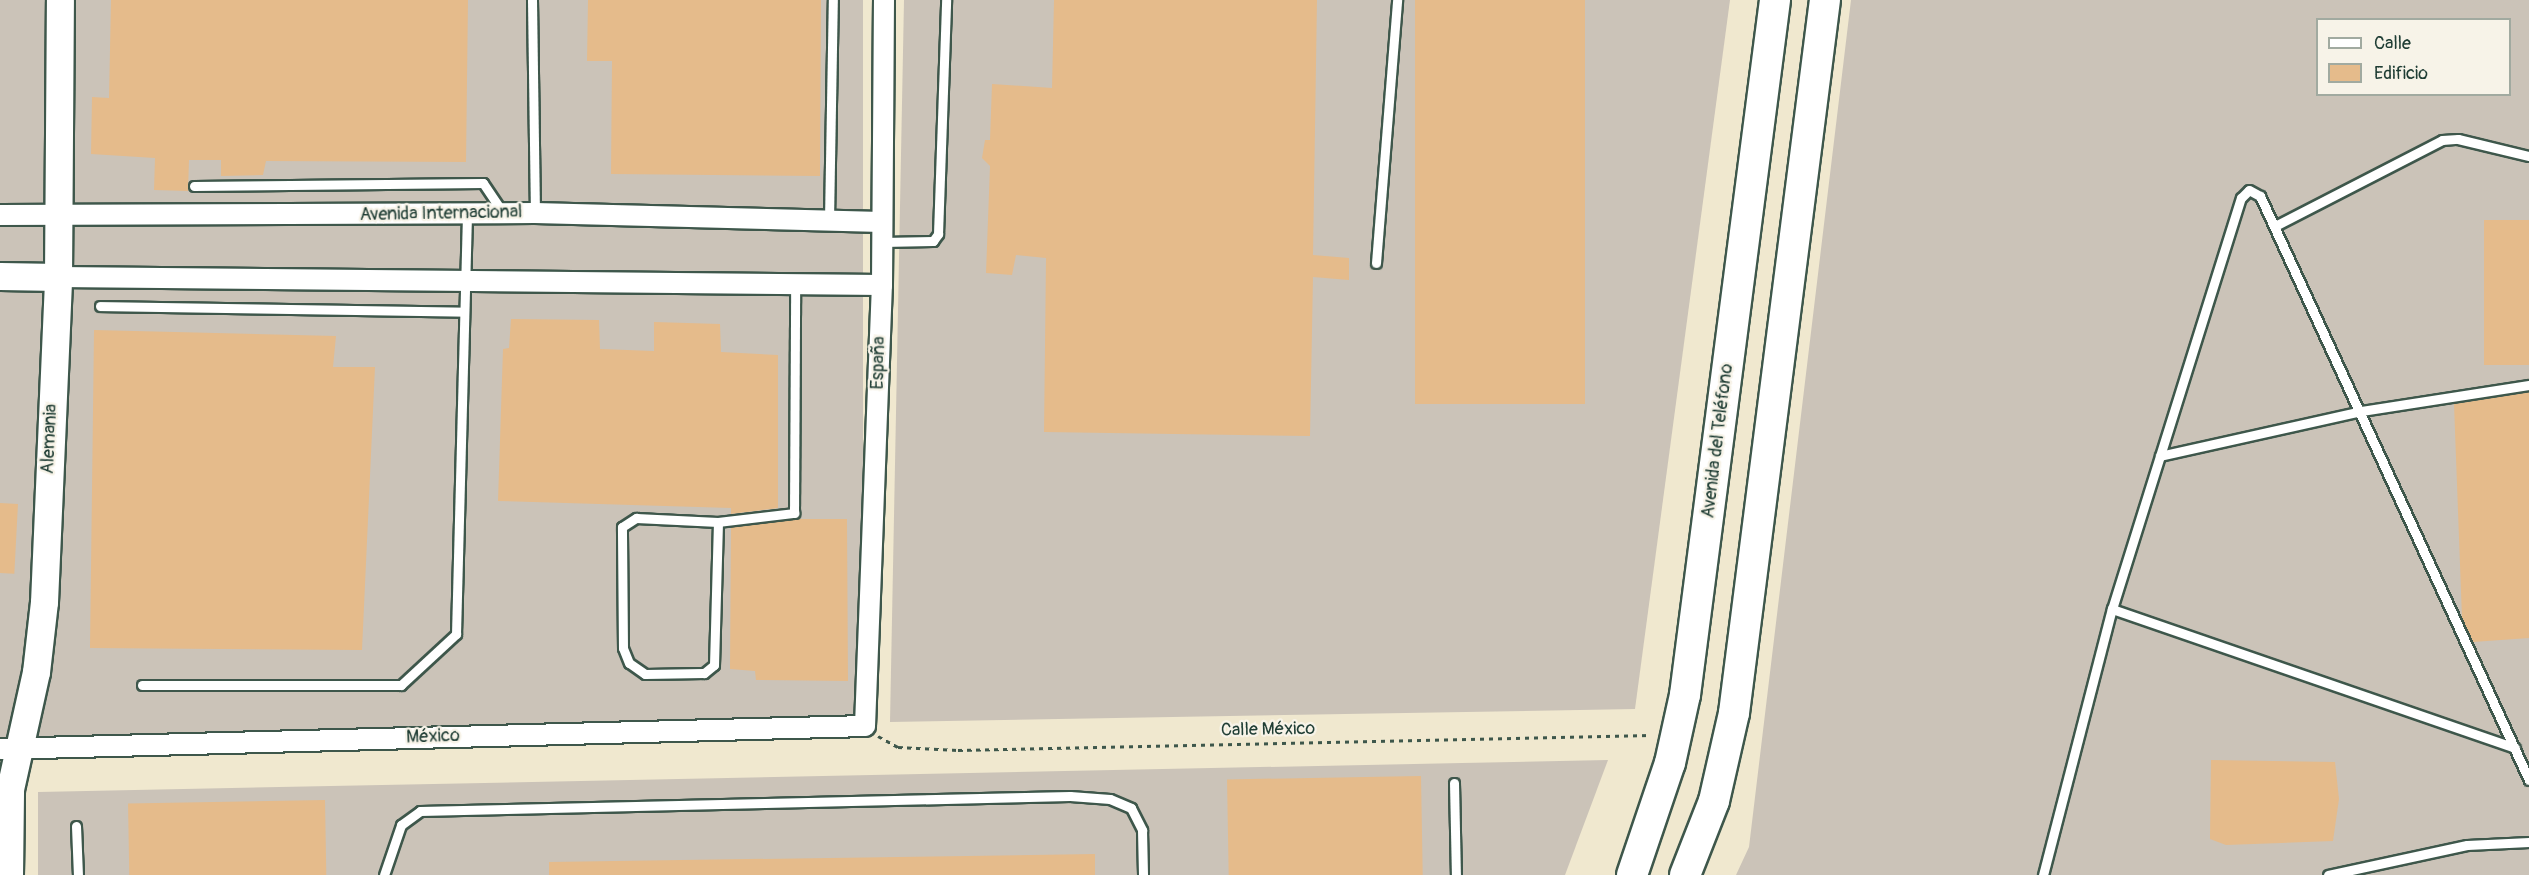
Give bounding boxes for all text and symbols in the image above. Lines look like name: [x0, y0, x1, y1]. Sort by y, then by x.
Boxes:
legend: [2316, 18, 2511, 96]
text: Calle: [2374, 32, 2411, 55]
text: Edificio: [2374, 62, 2428, 85]
street label: Avenida Internacional: [360, 202, 522, 226]
street label: España: [867, 336, 891, 390]
street label: Avenida del Teléfono: [1698, 363, 1738, 519]
street label: Alemania: [37, 403, 63, 475]
street label: Calle México: [1221, 718, 1315, 742]
street label: México: [406, 725, 460, 749]

